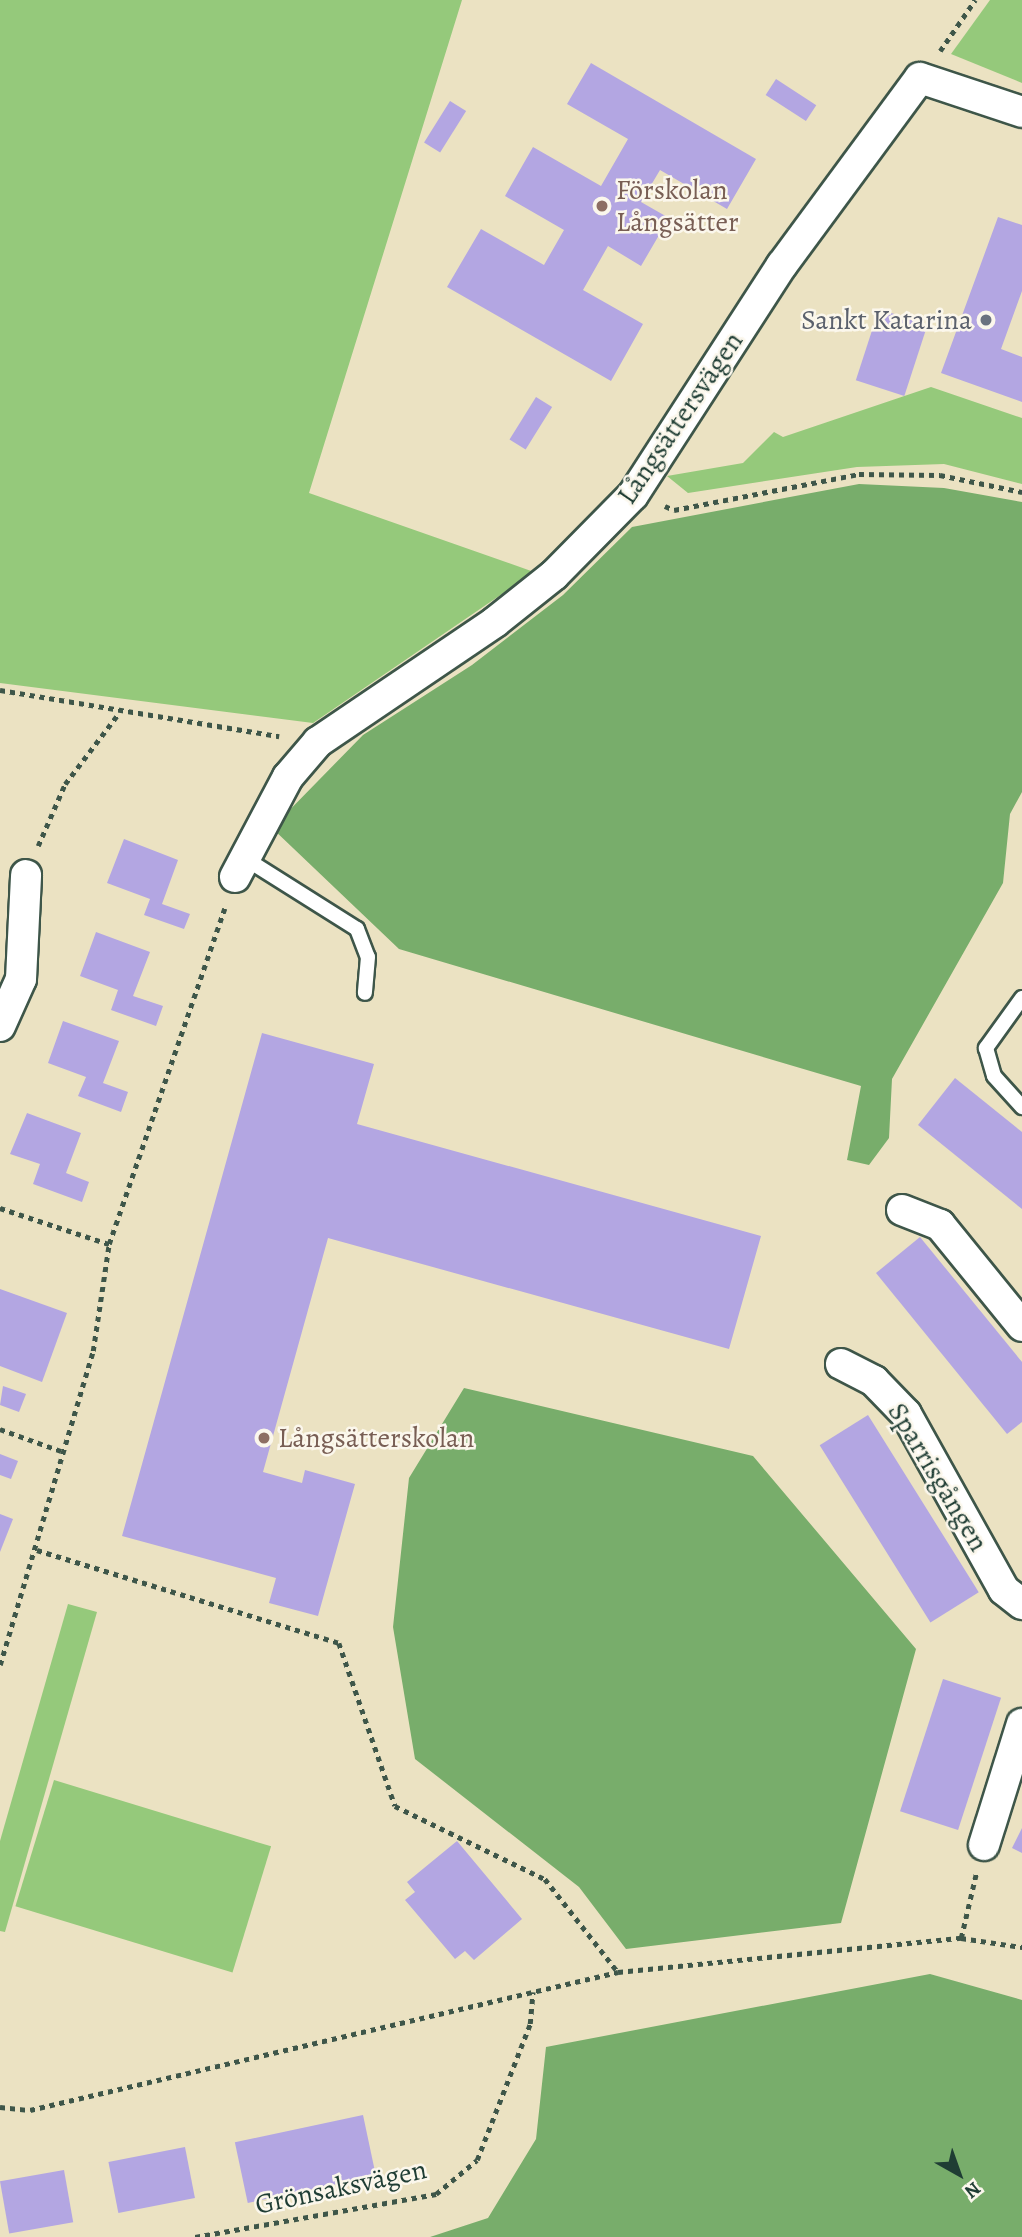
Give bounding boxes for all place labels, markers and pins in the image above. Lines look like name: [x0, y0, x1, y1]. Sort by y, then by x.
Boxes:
place label: Förskolan Långsätter: [616, 173, 739, 239]
marker: Förskolan Långsätter: [594, 198, 610, 214]
place label: Sankt Katarina: [801, 303, 972, 337]
marker: Sankt Katarina: [978, 312, 994, 328]
place label: Långsätterskolan: [278, 1421, 474, 1455]
marker: Långsätterskolan: [256, 1430, 272, 1446]

